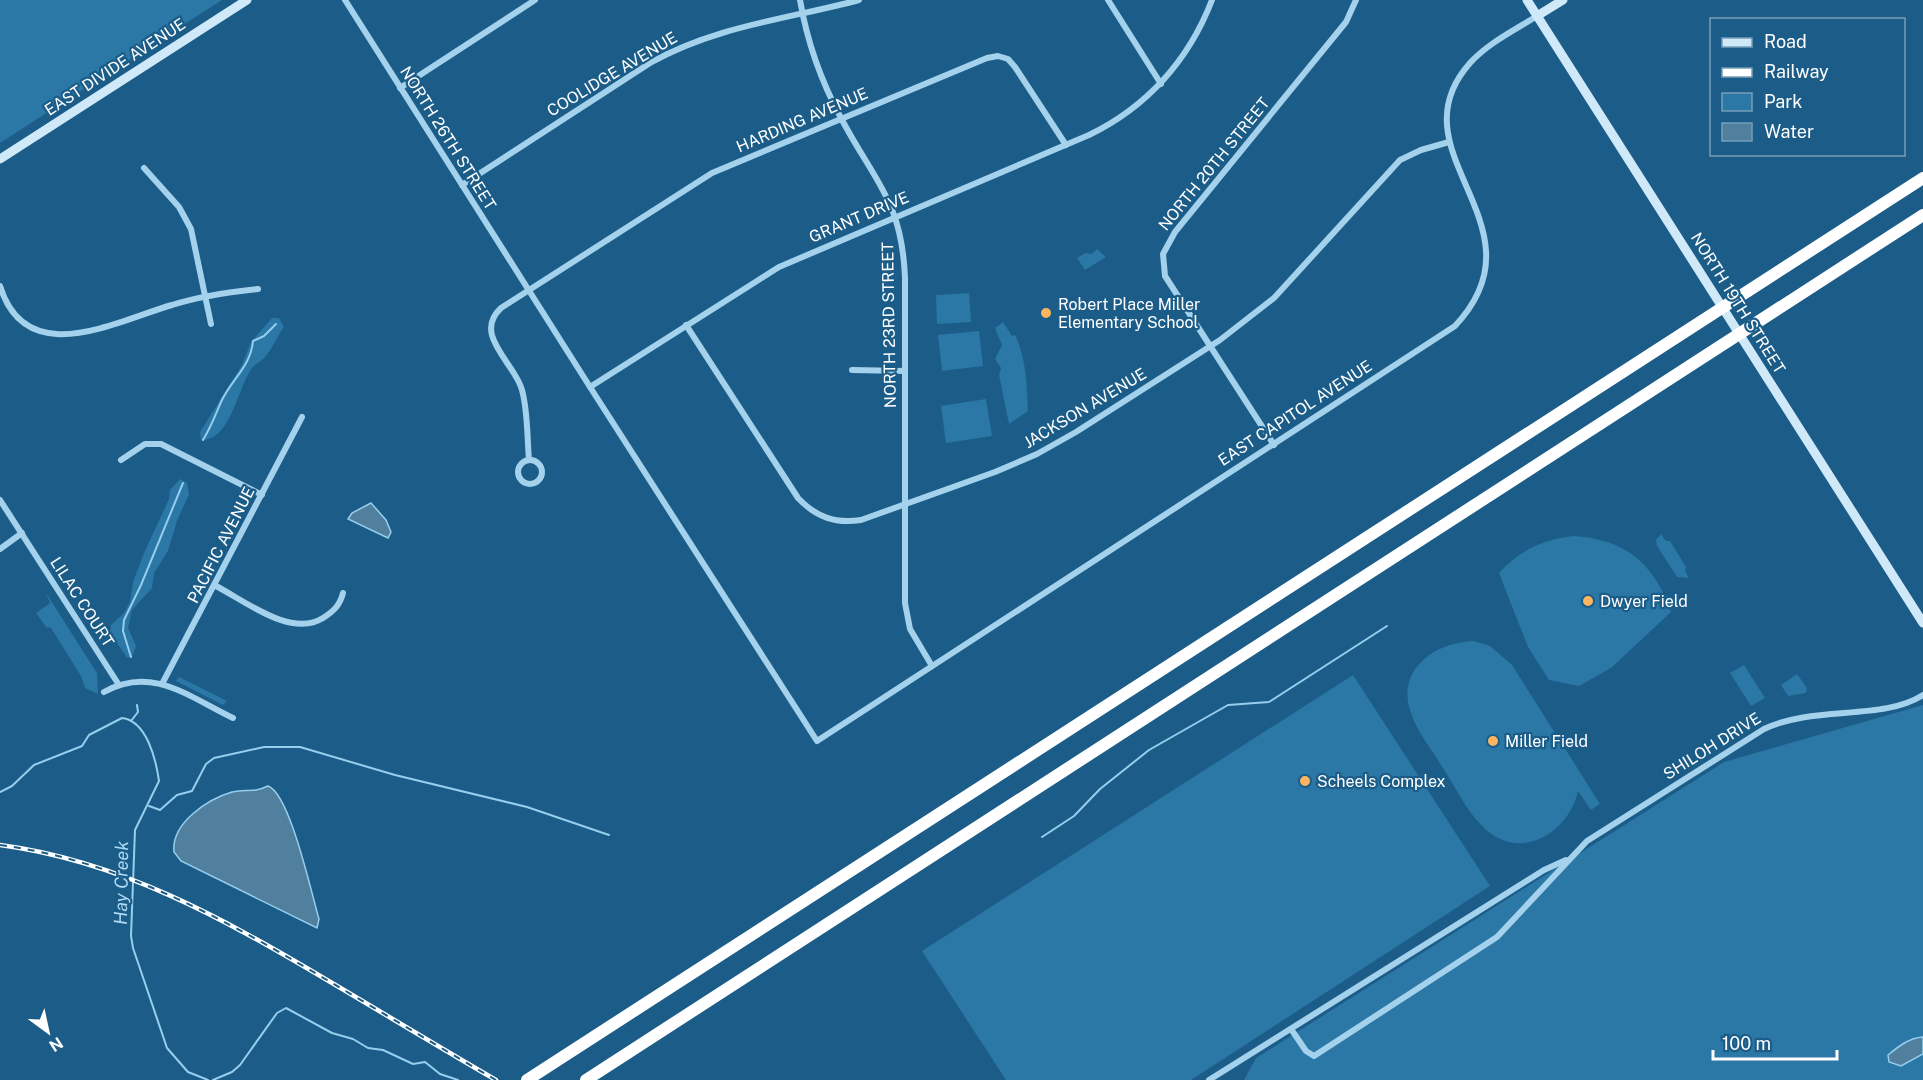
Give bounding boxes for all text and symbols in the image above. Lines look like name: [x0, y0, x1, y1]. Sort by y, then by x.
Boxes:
street label: EAST DIVIDE AVENUE: [41, 14, 189, 120]
legend: [1710, 18, 1905, 156]
street label: COOLIDGE AVENUE: [544, 28, 680, 120]
text: Road: [1764, 31, 1807, 52]
text: Railway: [1764, 61, 1829, 82]
street label: NORTH 26TH STREET: [396, 63, 500, 214]
street label: HARDING AVENUE: [733, 84, 871, 156]
text: Park: [1764, 91, 1802, 112]
street label: NORTH 20TH STREET: [1155, 93, 1274, 234]
text: Water: [1764, 121, 1814, 142]
street label: GRANT DRIVE: [806, 187, 912, 247]
street label: NORTH 19TH STREET: [1687, 229, 1789, 377]
street label: NORTH 23RD STREET: [878, 241, 900, 408]
place label: Robert Place Miller Elementary School: [1058, 295, 1200, 332]
marker: Robert Place Miller Elementary School: [1039, 306, 1053, 320]
street label: EAST CAPITOL AVENUE: [1215, 356, 1375, 470]
street label: JACKSON AVENUE: [1020, 364, 1150, 452]
street label: PACIFIC AVENUE: [183, 484, 259, 606]
street label: LILAC COURT: [46, 554, 118, 651]
place label: Dwyer Field: [1600, 592, 1688, 611]
marker: Dwyer Field: [1581, 594, 1595, 608]
street label: SHILOH DRIVE: [1660, 708, 1764, 784]
place label: Miller Field: [1505, 732, 1588, 751]
marker: Miller Field: [1486, 734, 1500, 748]
place label: Scheels Complex: [1317, 772, 1446, 791]
marker: Scheels Complex: [1298, 774, 1312, 788]
water label: Hay Creek: [110, 841, 132, 925]
north arrow: [18, 1002, 78, 1062]
scale bar: [1713, 1023, 1838, 1061]
text: N: [45, 1033, 66, 1056]
text: 100 m: [1722, 1033, 1771, 1054]

